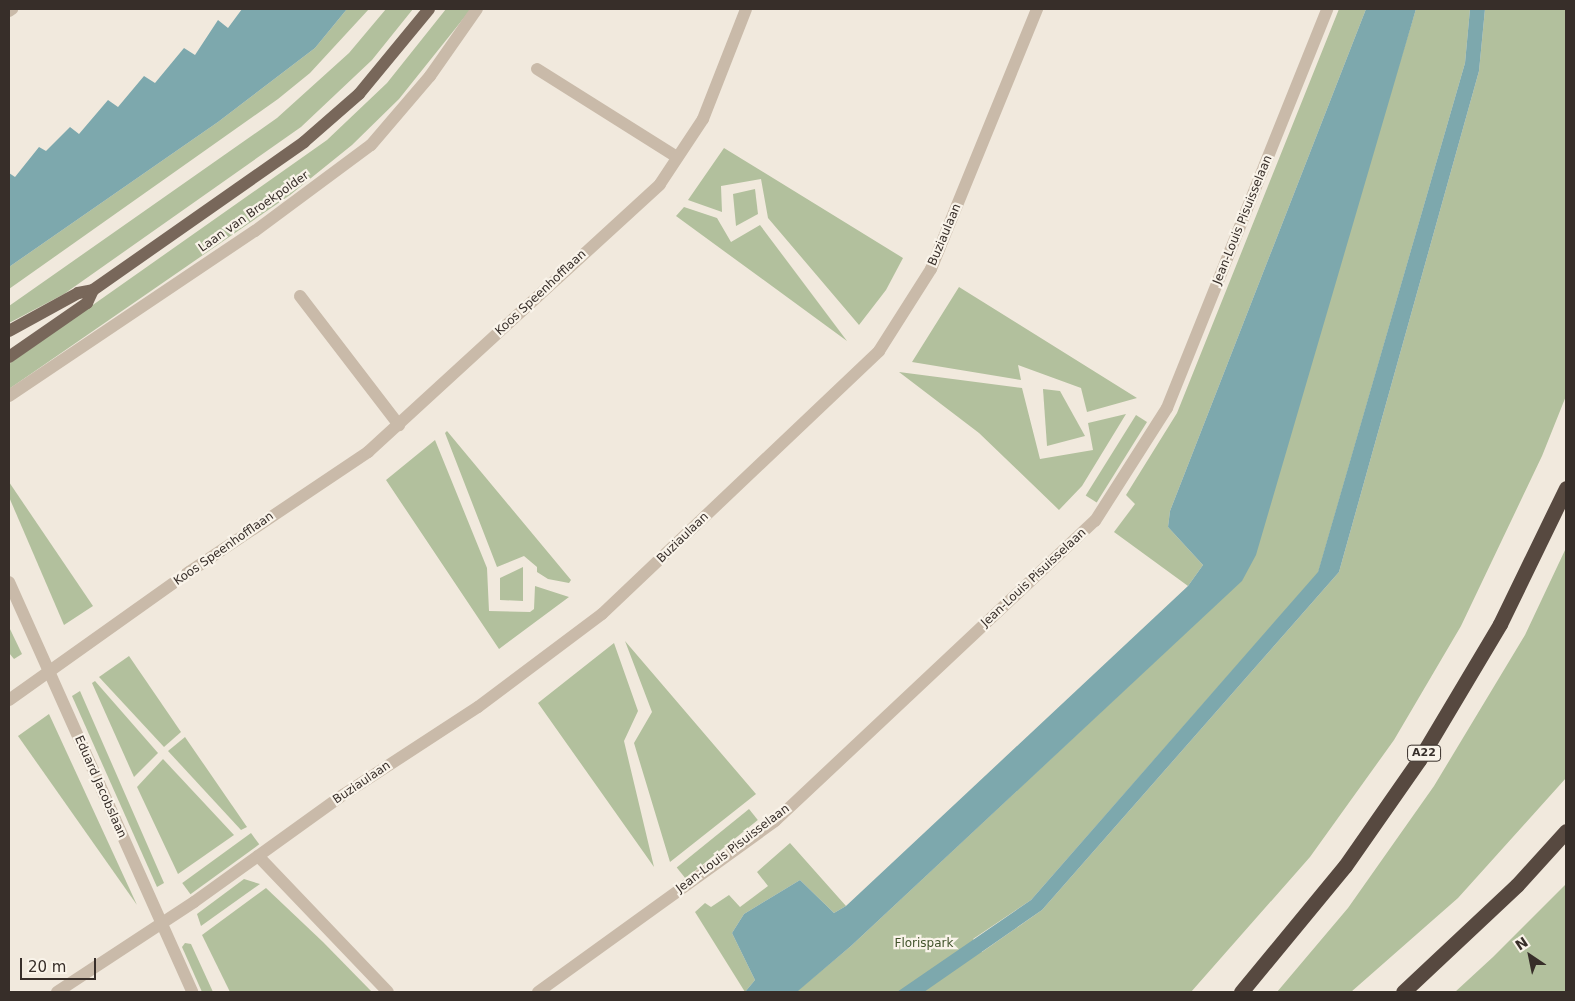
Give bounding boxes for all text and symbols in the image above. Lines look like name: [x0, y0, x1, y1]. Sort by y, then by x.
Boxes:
street label: Jean-Louis Pisuisselaan: [1210, 153, 1276, 287]
street label: Laan van Broekpolder: [196, 168, 312, 256]
street label: Buziaulaan: [925, 202, 965, 268]
street label: Koos Speenhofflaan: [493, 247, 589, 339]
street label: Koos Speenhofflaan: [171, 509, 277, 589]
street label: Buziaulaan: [654, 510, 712, 566]
street label: Jean-Louis Pisuisselaan: [979, 526, 1089, 630]
street label: Eduard Jacobslaan: [71, 734, 129, 840]
road number: A22: [1406, 744, 1442, 761]
street label: Buziaulaan: [331, 759, 393, 807]
street label: Jean-Louis Pisuisselaan: [674, 802, 792, 896]
north arrow: [1505, 931, 1555, 981]
text: N: [1512, 934, 1531, 953]
park label: Florispark: [895, 937, 953, 951]
scale bar: [22, 948, 99, 980]
text: 20 m: [28, 958, 66, 976]

